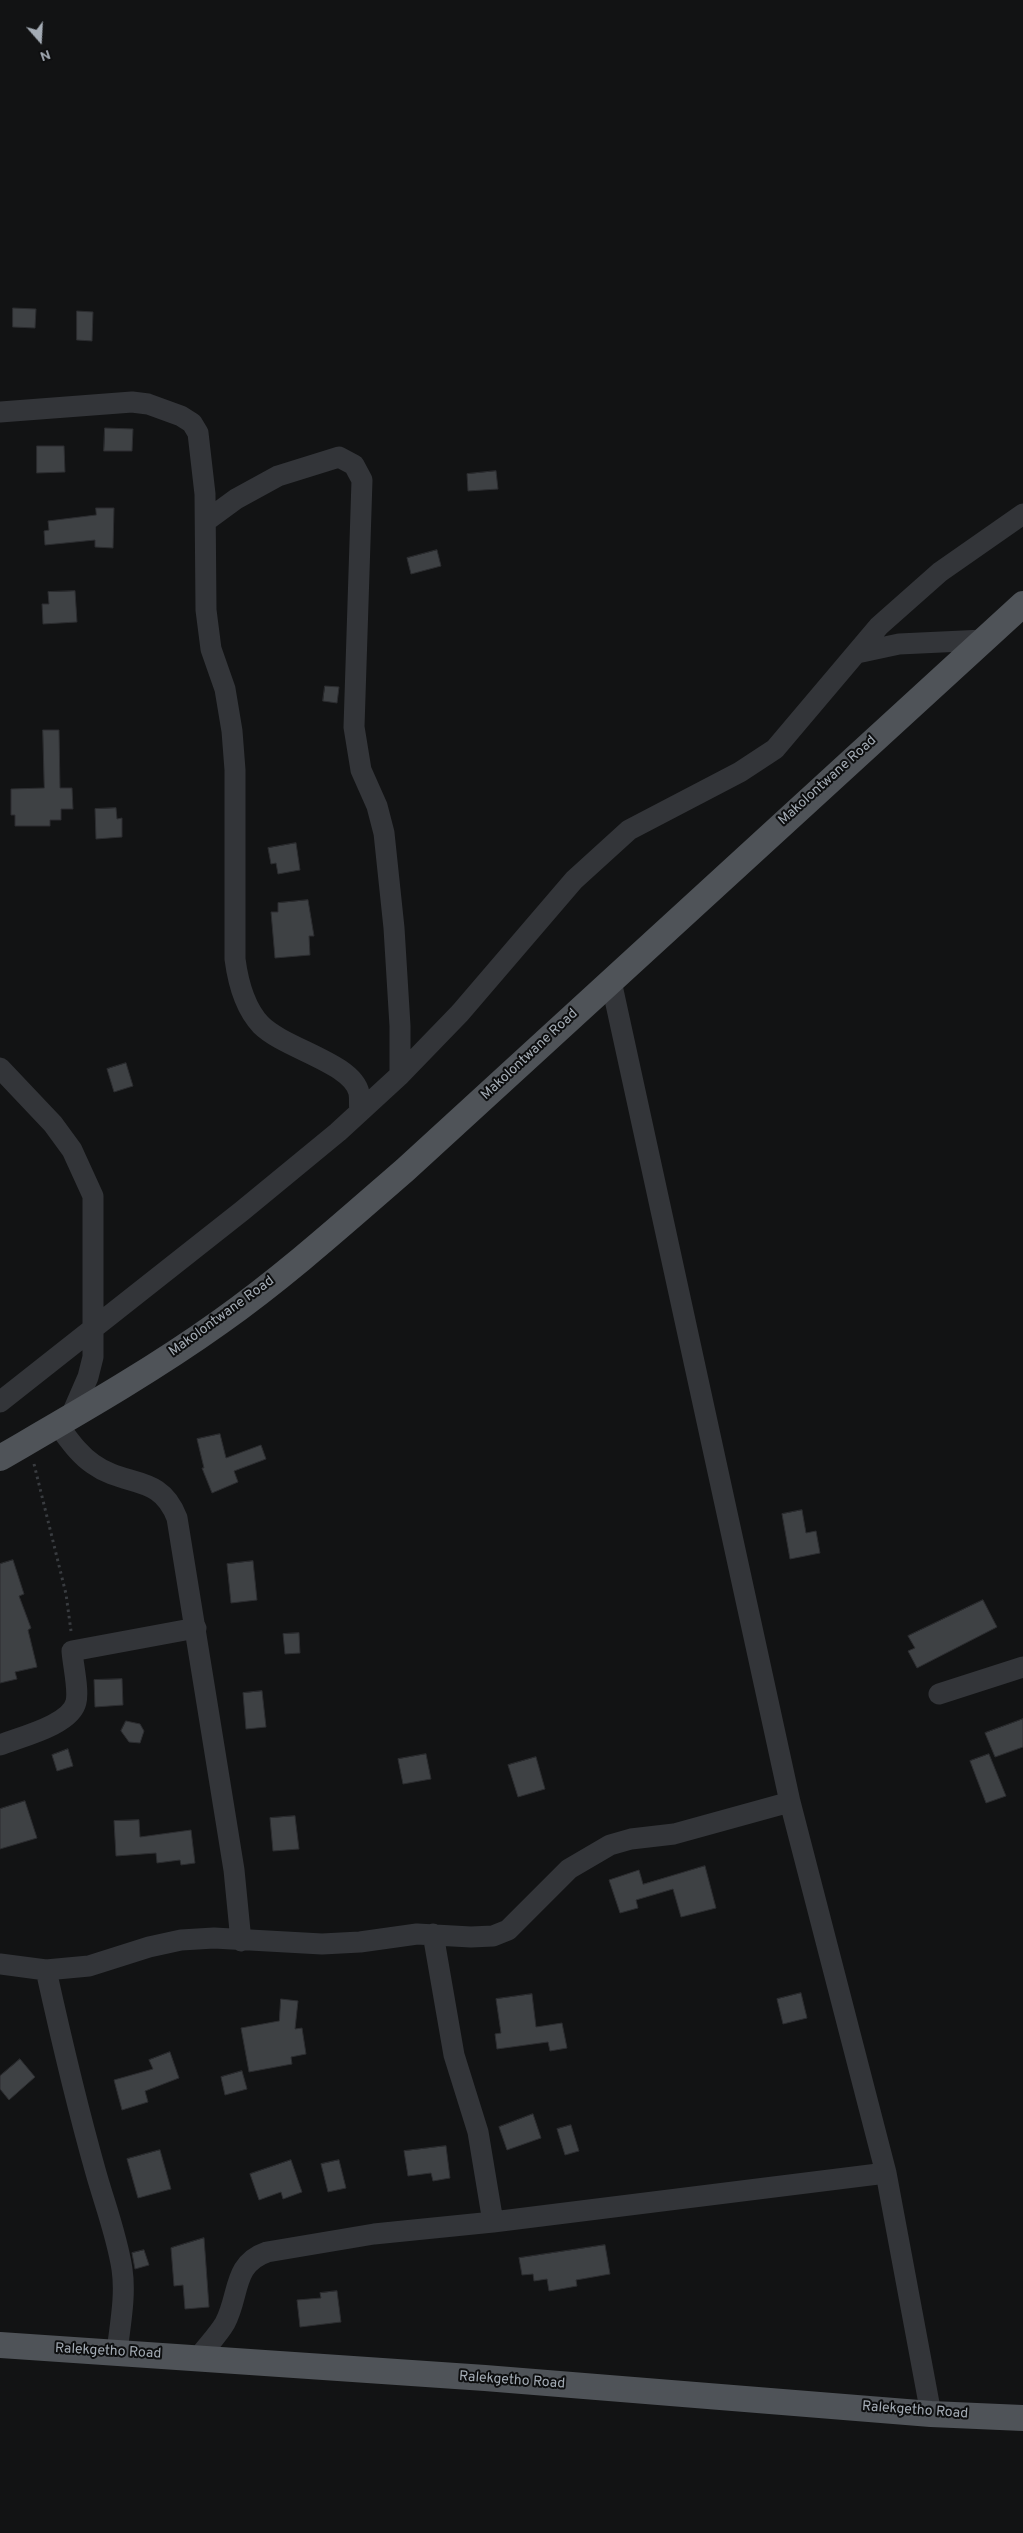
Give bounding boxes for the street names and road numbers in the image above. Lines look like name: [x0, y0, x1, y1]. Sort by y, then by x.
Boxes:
street label: Makolontwane Road: [776, 733, 880, 829]
street label: Makolontwane Road: [478, 1006, 582, 1104]
street label: Makolontwane Road: [166, 1273, 278, 1361]
street label: Ralekgetho Road: [54, 2341, 162, 2363]
street label: Ralekgetho Road: [458, 2369, 566, 2393]
street label: Ralekgetho Road: [861, 2399, 969, 2423]

